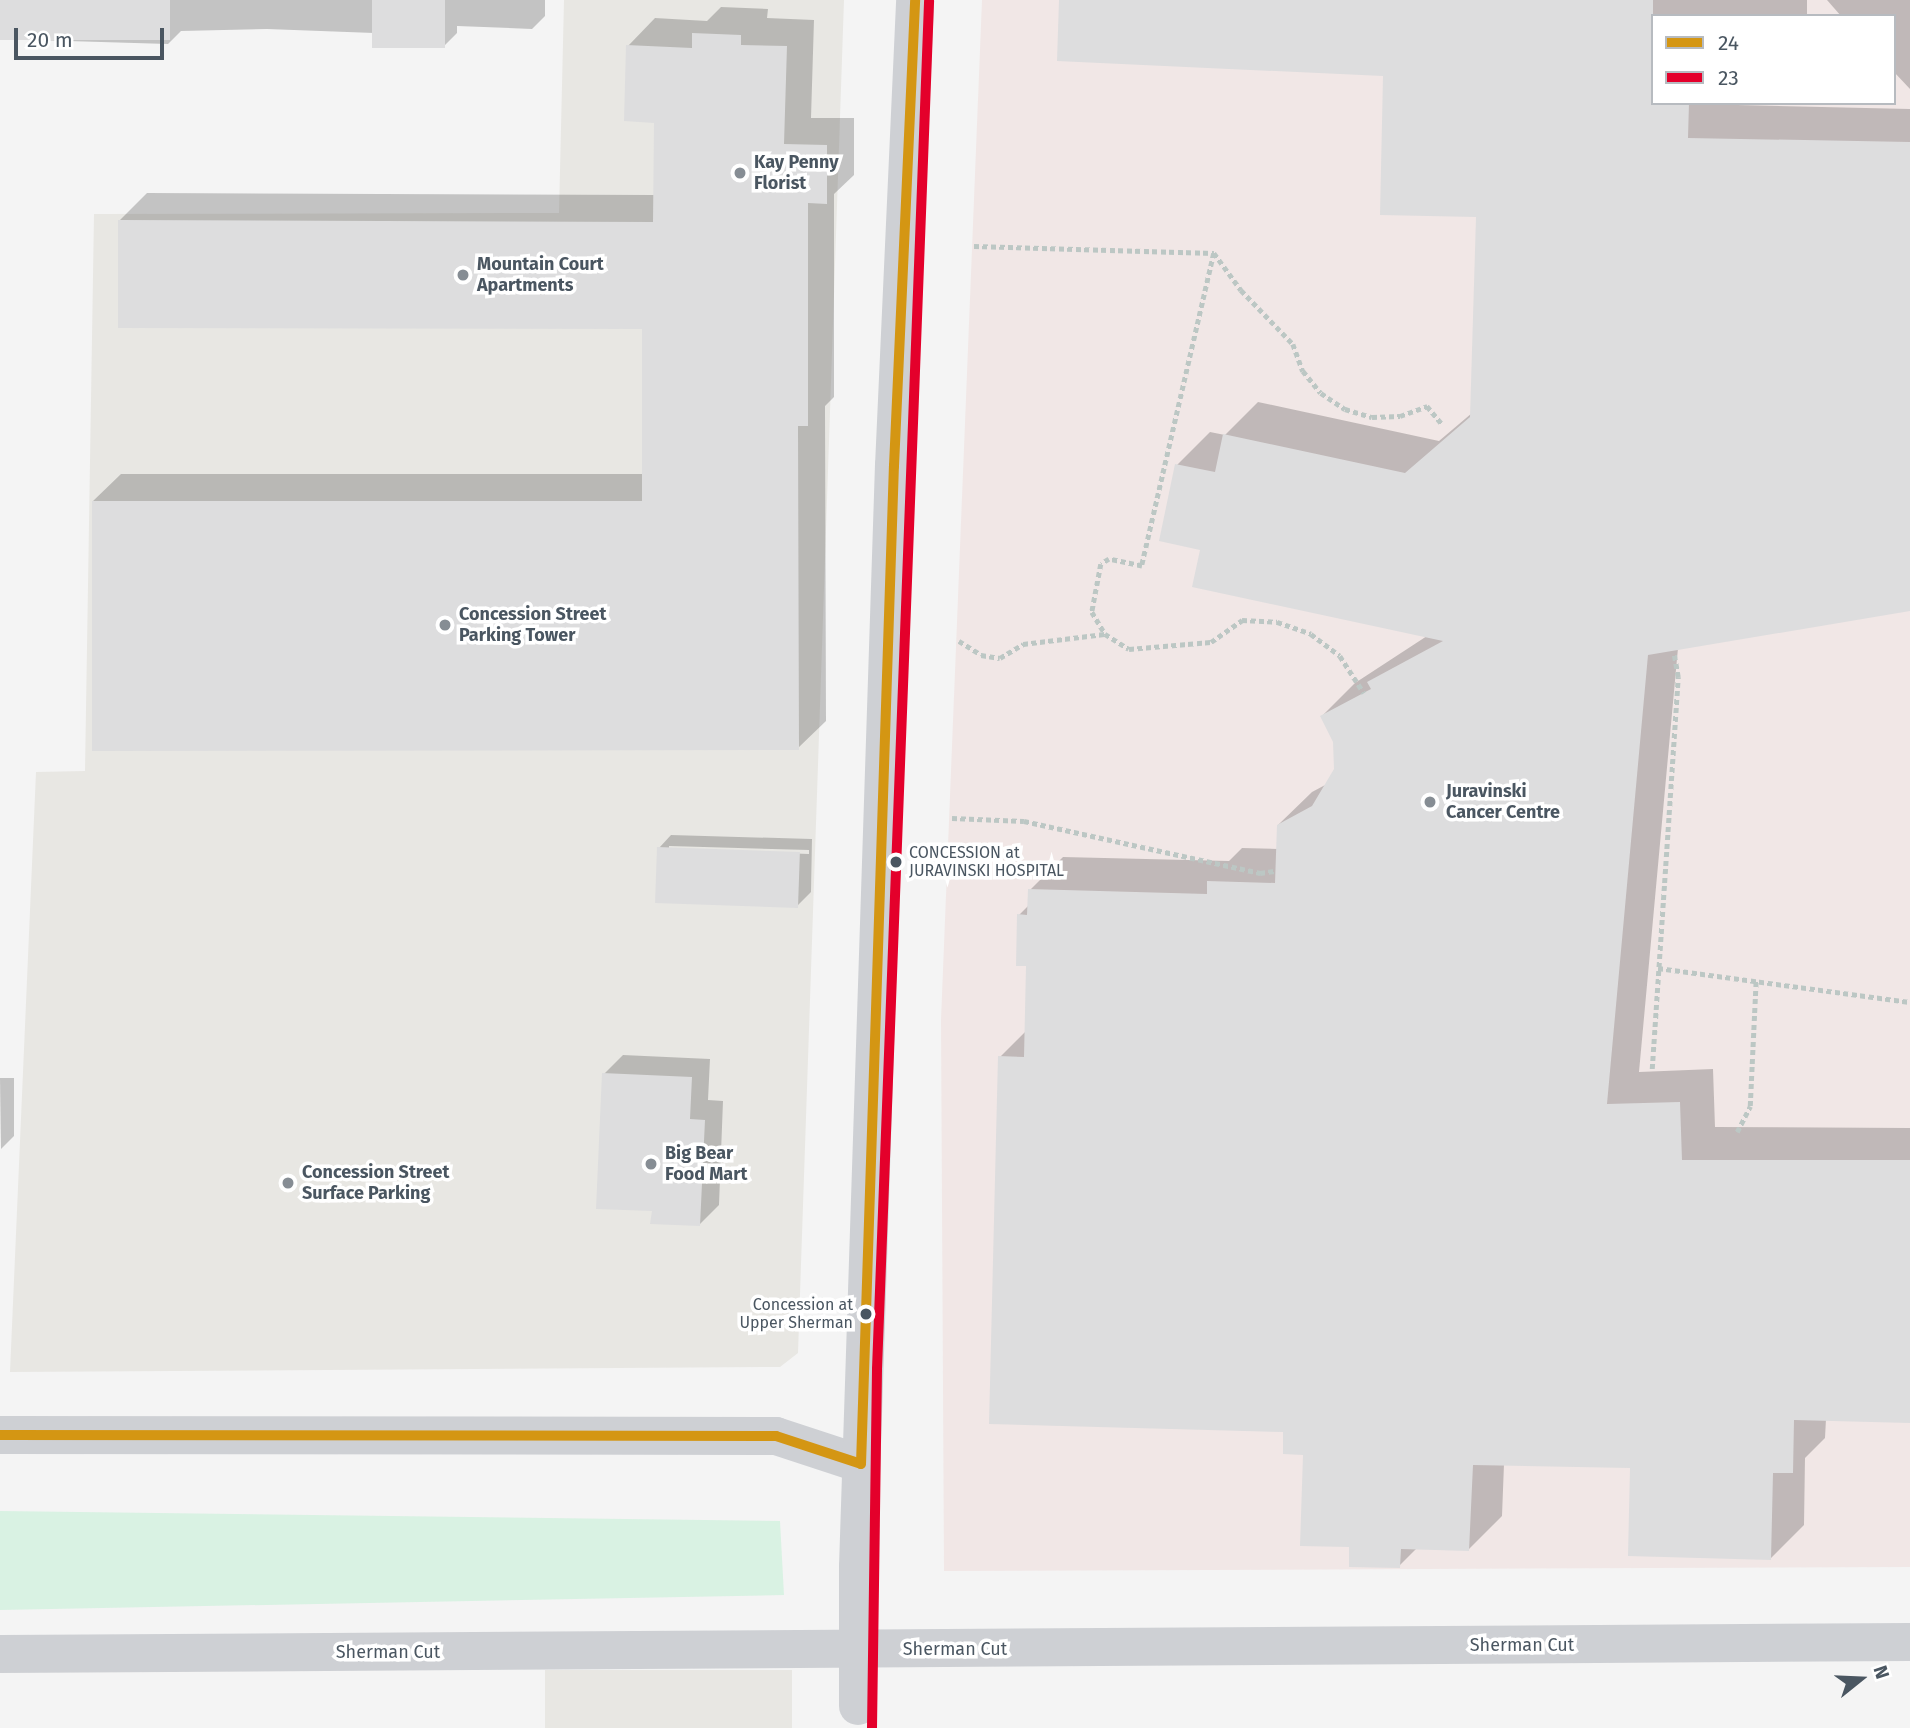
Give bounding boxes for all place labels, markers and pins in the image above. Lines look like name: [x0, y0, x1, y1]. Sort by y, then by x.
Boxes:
place label: Kay Penny Florist: [754, 152, 839, 194]
marker: Kay Penny Florist: [732, 165, 748, 181]
place label: Mountain Court Apartments: [477, 254, 604, 296]
marker: Mountain Court Apartments: [455, 267, 471, 283]
place label: Concession Street Parking Tower: [459, 604, 606, 646]
marker: Concession Street Parking Tower: [437, 617, 453, 633]
place label: Juravinski Cancer Centre: [1446, 781, 1560, 824]
marker: Juravinski Cancer Centre: [1420, 792, 1440, 812]
place label: CONCESSION at JURAVINSKI HOSPITAL: [909, 843, 1064, 881]
marker: CONCESSION at JURAVINSKI HOSPITAL: [889, 855, 903, 869]
place label: Big Bear Food Mart: [665, 1143, 747, 1186]
marker: Big Bear Food Mart: [643, 1156, 659, 1172]
place label: Concession Street Surface Parking: [302, 1162, 449, 1204]
marker: Concession Street Surface Parking: [280, 1175, 296, 1191]
place label: Concession at Upper Sherman: [739, 1295, 853, 1333]
marker: Concession at Upper Sherman: [859, 1307, 873, 1321]

